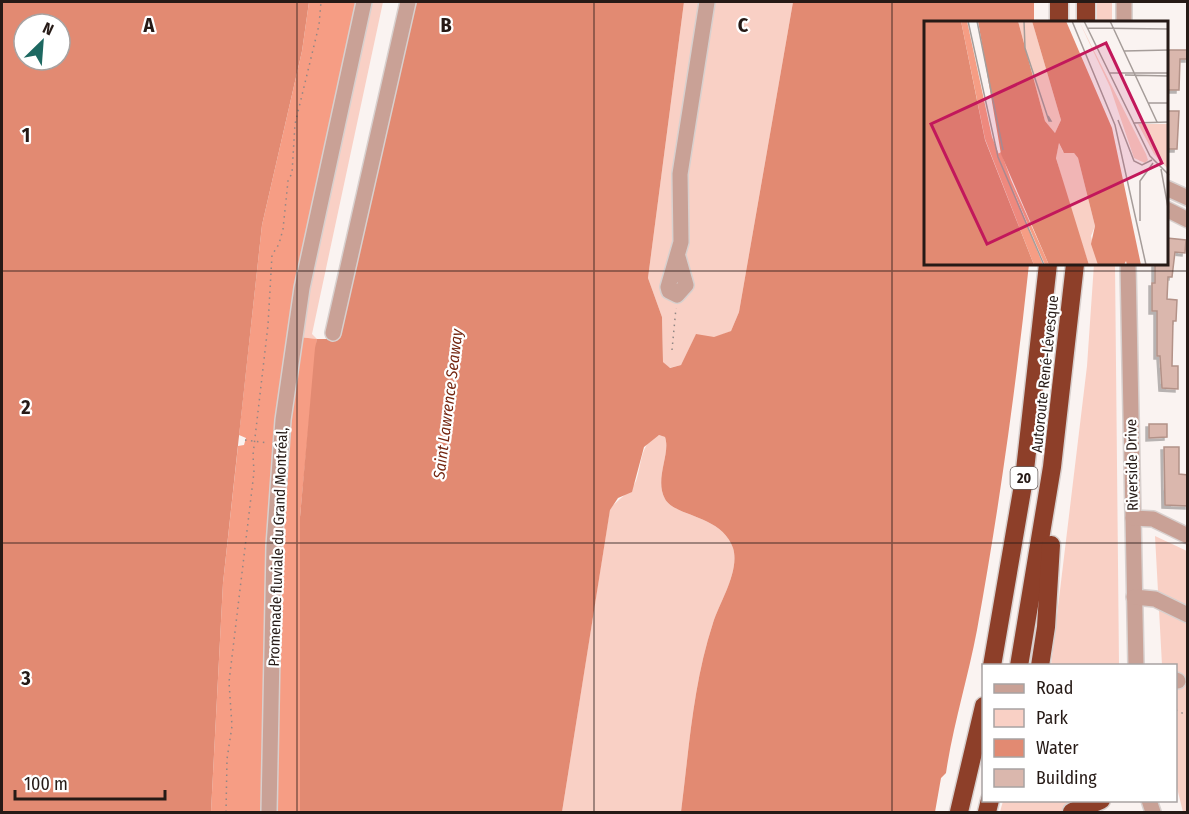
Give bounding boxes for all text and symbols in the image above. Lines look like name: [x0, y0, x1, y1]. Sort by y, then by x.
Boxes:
north arrow: [12, 12, 72, 72]
text: A: [143, 13, 156, 37]
text: B: [440, 13, 452, 37]
text: C: [738, 13, 749, 37]
text: N: [40, 18, 56, 39]
inset map: [924, 21, 1168, 266]
text: 1: [22, 123, 30, 147]
street label: Autoroute René-Lévesque: [1028, 294, 1062, 454]
water label: Saint Lawrence Seaway: [429, 327, 467, 481]
text: 2: [20, 395, 31, 419]
street label: Riverside Drive: [1122, 419, 1142, 511]
street label: Promenade fluviale du Grand Montréal,: [265, 427, 291, 667]
road number: 20: [1010, 467, 1038, 489]
legend: [982, 664, 1177, 802]
text: 3: [20, 666, 31, 690]
text: Road: [1036, 677, 1073, 699]
text: Park: [1036, 707, 1069, 729]
text: Water: [1036, 737, 1079, 759]
scale bar: [15, 763, 165, 801]
text: Building: [1036, 767, 1097, 789]
text: 100 m: [24, 773, 68, 795]

